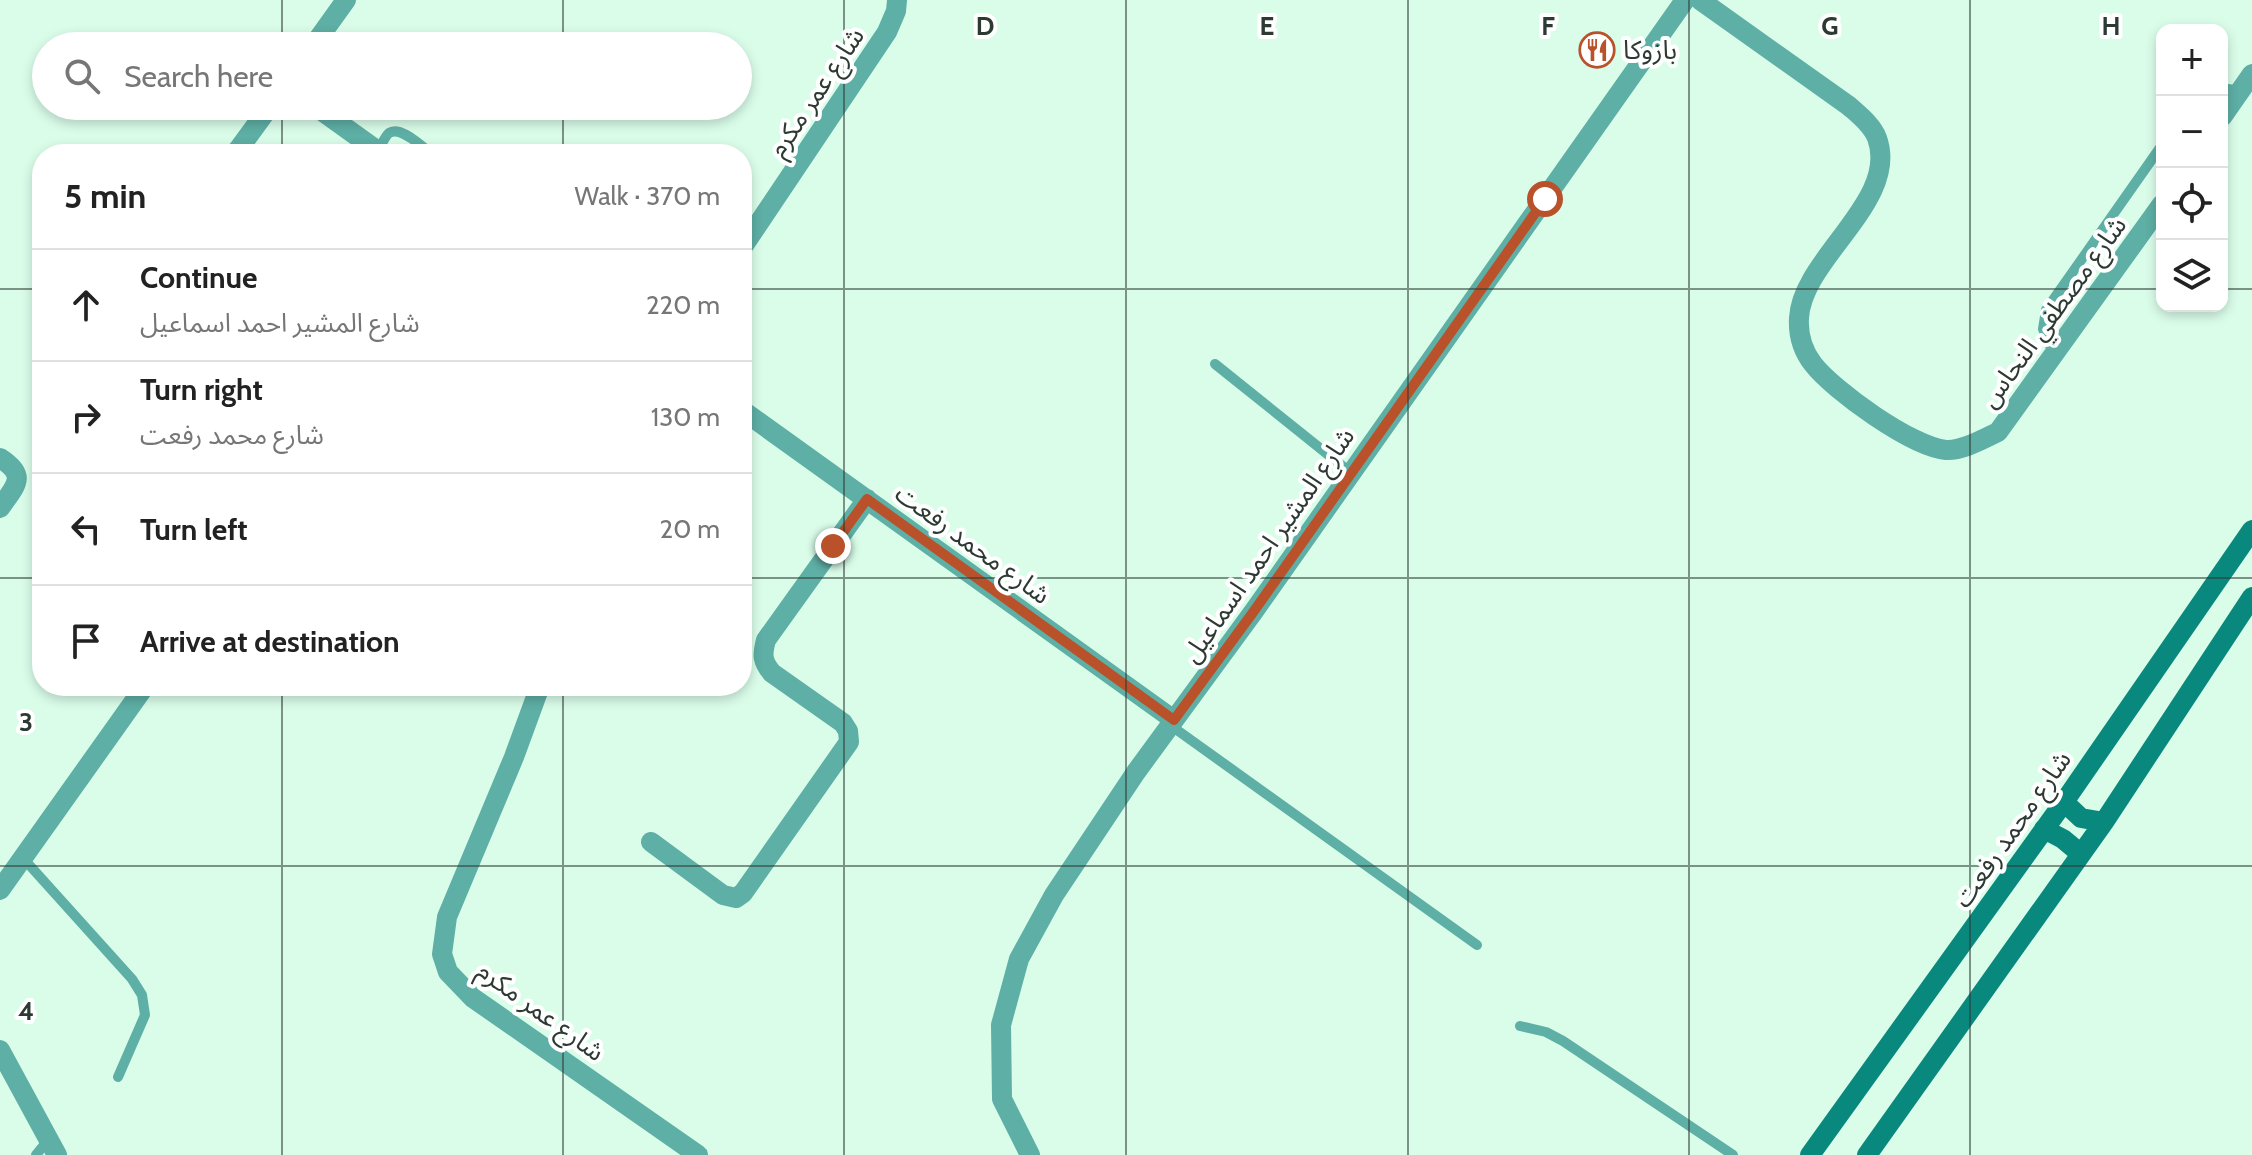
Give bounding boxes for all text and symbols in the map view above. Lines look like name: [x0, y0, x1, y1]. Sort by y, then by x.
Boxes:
text: D: [976, 10, 994, 42]
text: E: [1260, 10, 1274, 42]
text: F: [1541, 10, 1555, 42]
text: G: [1821, 10, 1839, 42]
text: H: [2102, 10, 2120, 42]
street label: شارع عمر مكرم: [761, 21, 874, 165]
map controls: [2156, 24, 2228, 312]
button: +: [2156, 24, 2228, 96]
restaurant icon: بازوكا: [1578, 31, 1616, 69]
search box: [32, 32, 752, 120]
place label: بازوكا: [1623, 34, 1677, 66]
icon: search: [60, 54, 104, 98]
text: Search here: [124, 58, 273, 95]
button: −: [2156, 96, 2228, 168]
button: locate: [2156, 168, 2228, 240]
text: 5 min: [64, 175, 146, 217]
text: Walk · 370 m: [575, 180, 720, 212]
route start: [1527, 181, 1563, 217]
street label: شارع مصطفي النحاس: [1973, 210, 2136, 416]
button: layers: [2156, 240, 2228, 312]
text: Continue: [140, 259, 257, 296]
icon: ahead: [64, 283, 108, 327]
text: 220 m: [646, 289, 720, 321]
text: شارع المشير احمد اسماعيل: [140, 307, 420, 339]
text: Turn right: [140, 371, 263, 408]
icon: right: [64, 395, 108, 439]
text: 130 m: [651, 401, 720, 433]
text: شارع محمد رفعت: [140, 419, 324, 451]
street label: شارع المشير احمد اسماعيل: [1175, 421, 1364, 670]
street label: شارع محمد رفعت: [887, 477, 1057, 613]
icon: left: [64, 507, 108, 551]
text: Turn left: [140, 511, 248, 548]
text: 20 m: [660, 513, 720, 545]
route end: [815, 528, 851, 564]
icon: arrive: [64, 619, 108, 663]
text: Arrive at destination: [140, 623, 400, 660]
text: 3: [19, 706, 33, 738]
street label: شارع محمد رفعت: [1946, 745, 2080, 915]
street label: شارع عمر مكرم: [469, 954, 611, 1071]
text: 4: [18, 995, 34, 1027]

